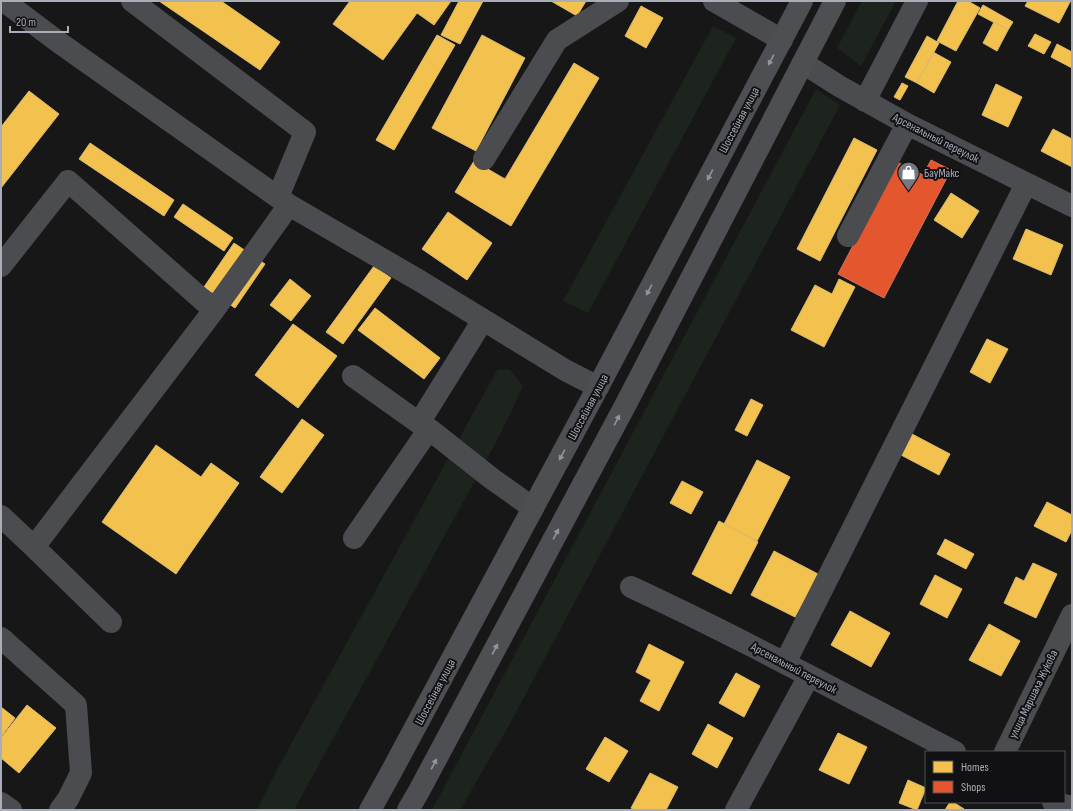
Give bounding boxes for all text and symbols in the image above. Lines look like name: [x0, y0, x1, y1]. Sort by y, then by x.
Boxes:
scale bar: [10, 8, 68, 34]
text: 20 m: [16, 15, 36, 30]
one-way arrow: [768, 55, 774, 66]
street label: Шоссейная улица: [716, 85, 763, 156]
street label: Арсенальный переулок: [889, 110, 982, 167]
shop icon: БауМакс: [896, 160, 922, 193]
place label: БауМакс: [924, 166, 960, 181]
one-way arrow: [707, 170, 713, 181]
one-way arrow: [646, 285, 653, 296]
street label: Шоссейная улица: [565, 372, 612, 443]
one-way arrow: [614, 414, 621, 426]
one-way arrow: [559, 449, 565, 461]
one-way arrow: [553, 529, 560, 540]
street label: Арсенальный переулок: [747, 639, 840, 698]
one-way arrow: [492, 643, 498, 655]
street label: улица Маршала Жукова: [1006, 647, 1062, 741]
street label: Шоссейная улица: [412, 657, 459, 728]
legend: [925, 751, 1065, 803]
one-way arrow: [431, 758, 437, 770]
text: Homes: [961, 760, 989, 775]
text: Shops: [961, 780, 986, 795]

